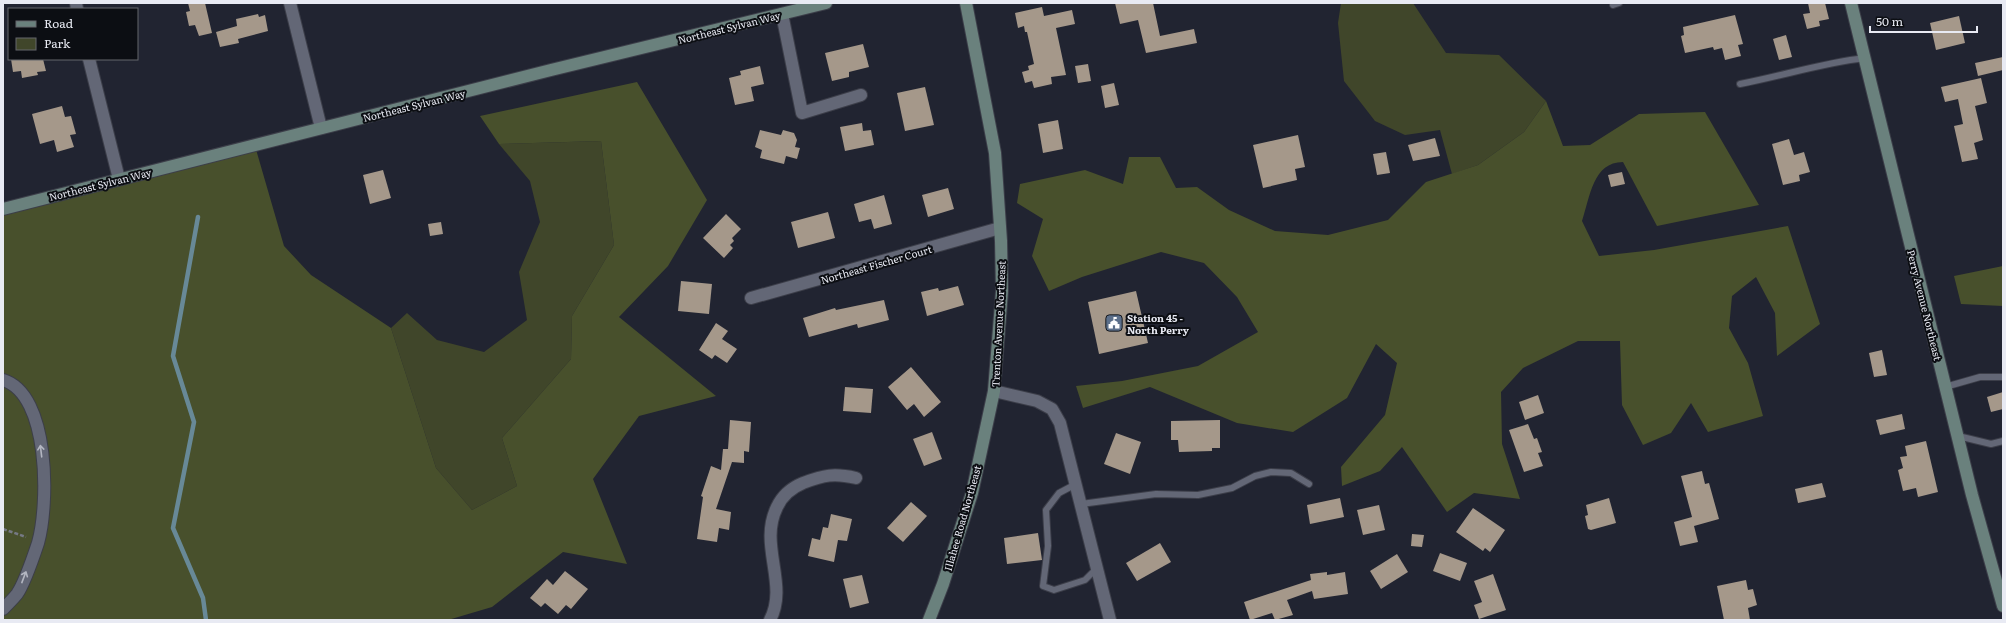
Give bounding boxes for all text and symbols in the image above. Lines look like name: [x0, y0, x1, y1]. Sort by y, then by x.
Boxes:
street label: Northeast Sylvan Way: [676, 7, 782, 47]
legend: [8, 8, 138, 60]
scale bar: [1870, 8, 1977, 34]
text: 50 m: [1876, 12, 1903, 30]
text: Road: [44, 14, 74, 32]
text: Park: [44, 34, 71, 52]
street label: Northeast Sylvan Way: [361, 85, 467, 125]
street label: Northeast Sylvan Way: [47, 164, 153, 204]
street label: Northeast Fischer Court: [819, 241, 933, 287]
street label: Perry Avenue Northeast: [1904, 248, 1946, 362]
street label: Trenton Avenue Northeast: [987, 260, 1009, 388]
place label: Station 45 - North Perry: [1127, 310, 1190, 337]
public building icon: Station 45 - North Perry: [1104, 313, 1124, 333]
one-way arrow: [38, 445, 45, 458]
street label: Illahee Road Northeast: [940, 463, 984, 573]
one-way arrow: [21, 572, 28, 584]

